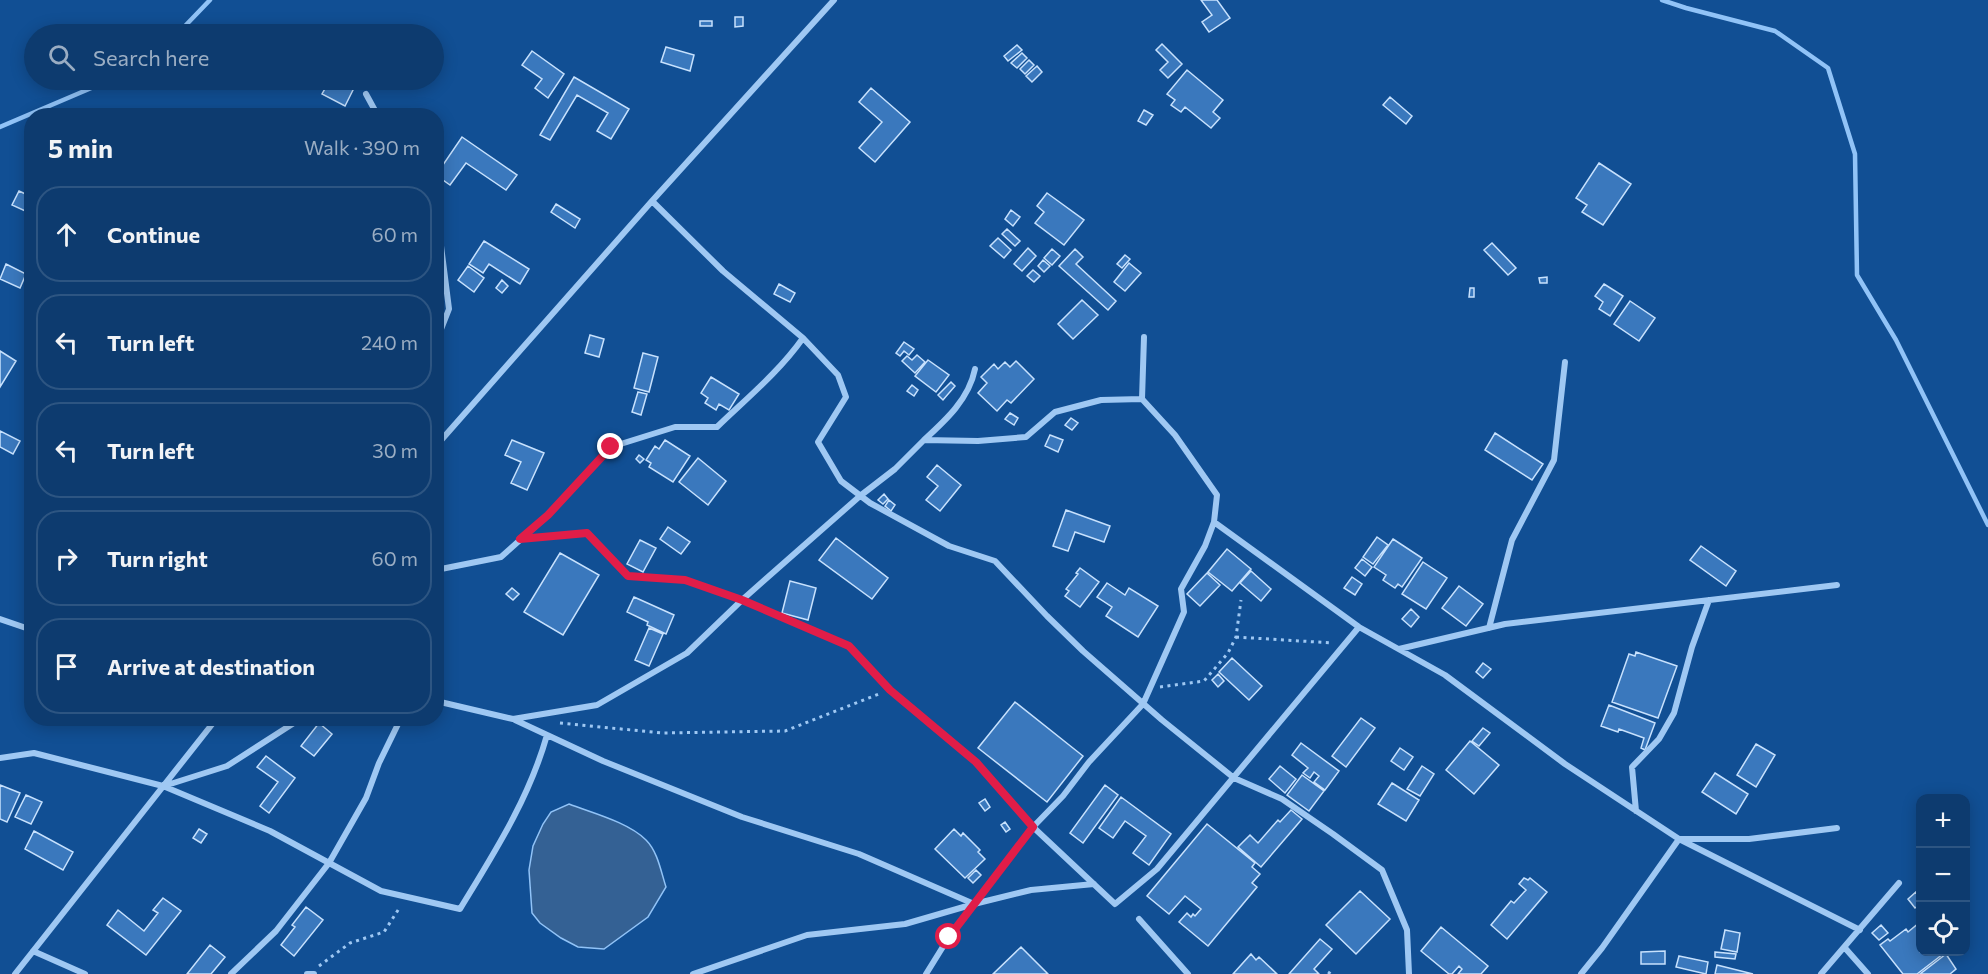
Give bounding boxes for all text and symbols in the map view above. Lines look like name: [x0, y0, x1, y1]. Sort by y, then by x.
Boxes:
search box: [24, 24, 444, 90]
icon: search: [45, 41, 78, 74]
text: Search here: [93, 44, 209, 71]
text: 5 min: [48, 132, 113, 163]
text: Walk · 390 m: [304, 135, 420, 159]
icon: ahead: [50, 218, 83, 251]
text: Continue: [107, 221, 200, 248]
text: 60 m: [372, 222, 418, 246]
icon: left: [50, 326, 83, 359]
text: Turn left: [107, 329, 194, 356]
text: 240 m: [361, 330, 418, 354]
route end: [597, 433, 623, 459]
icon: left: [50, 434, 83, 467]
text: Turn left: [107, 437, 194, 464]
text: 30 m: [372, 438, 418, 462]
icon: right: [50, 542, 83, 575]
text: Turn right: [107, 545, 208, 572]
text: 60 m: [372, 546, 418, 570]
icon: arrive: [50, 650, 83, 683]
text: Arrive at destination: [107, 653, 315, 680]
map controls: [1916, 794, 1970, 956]
button: +: [1916, 794, 1970, 848]
button: −: [1916, 848, 1970, 902]
button: locate: [1916, 902, 1970, 956]
route start: [935, 923, 961, 949]

